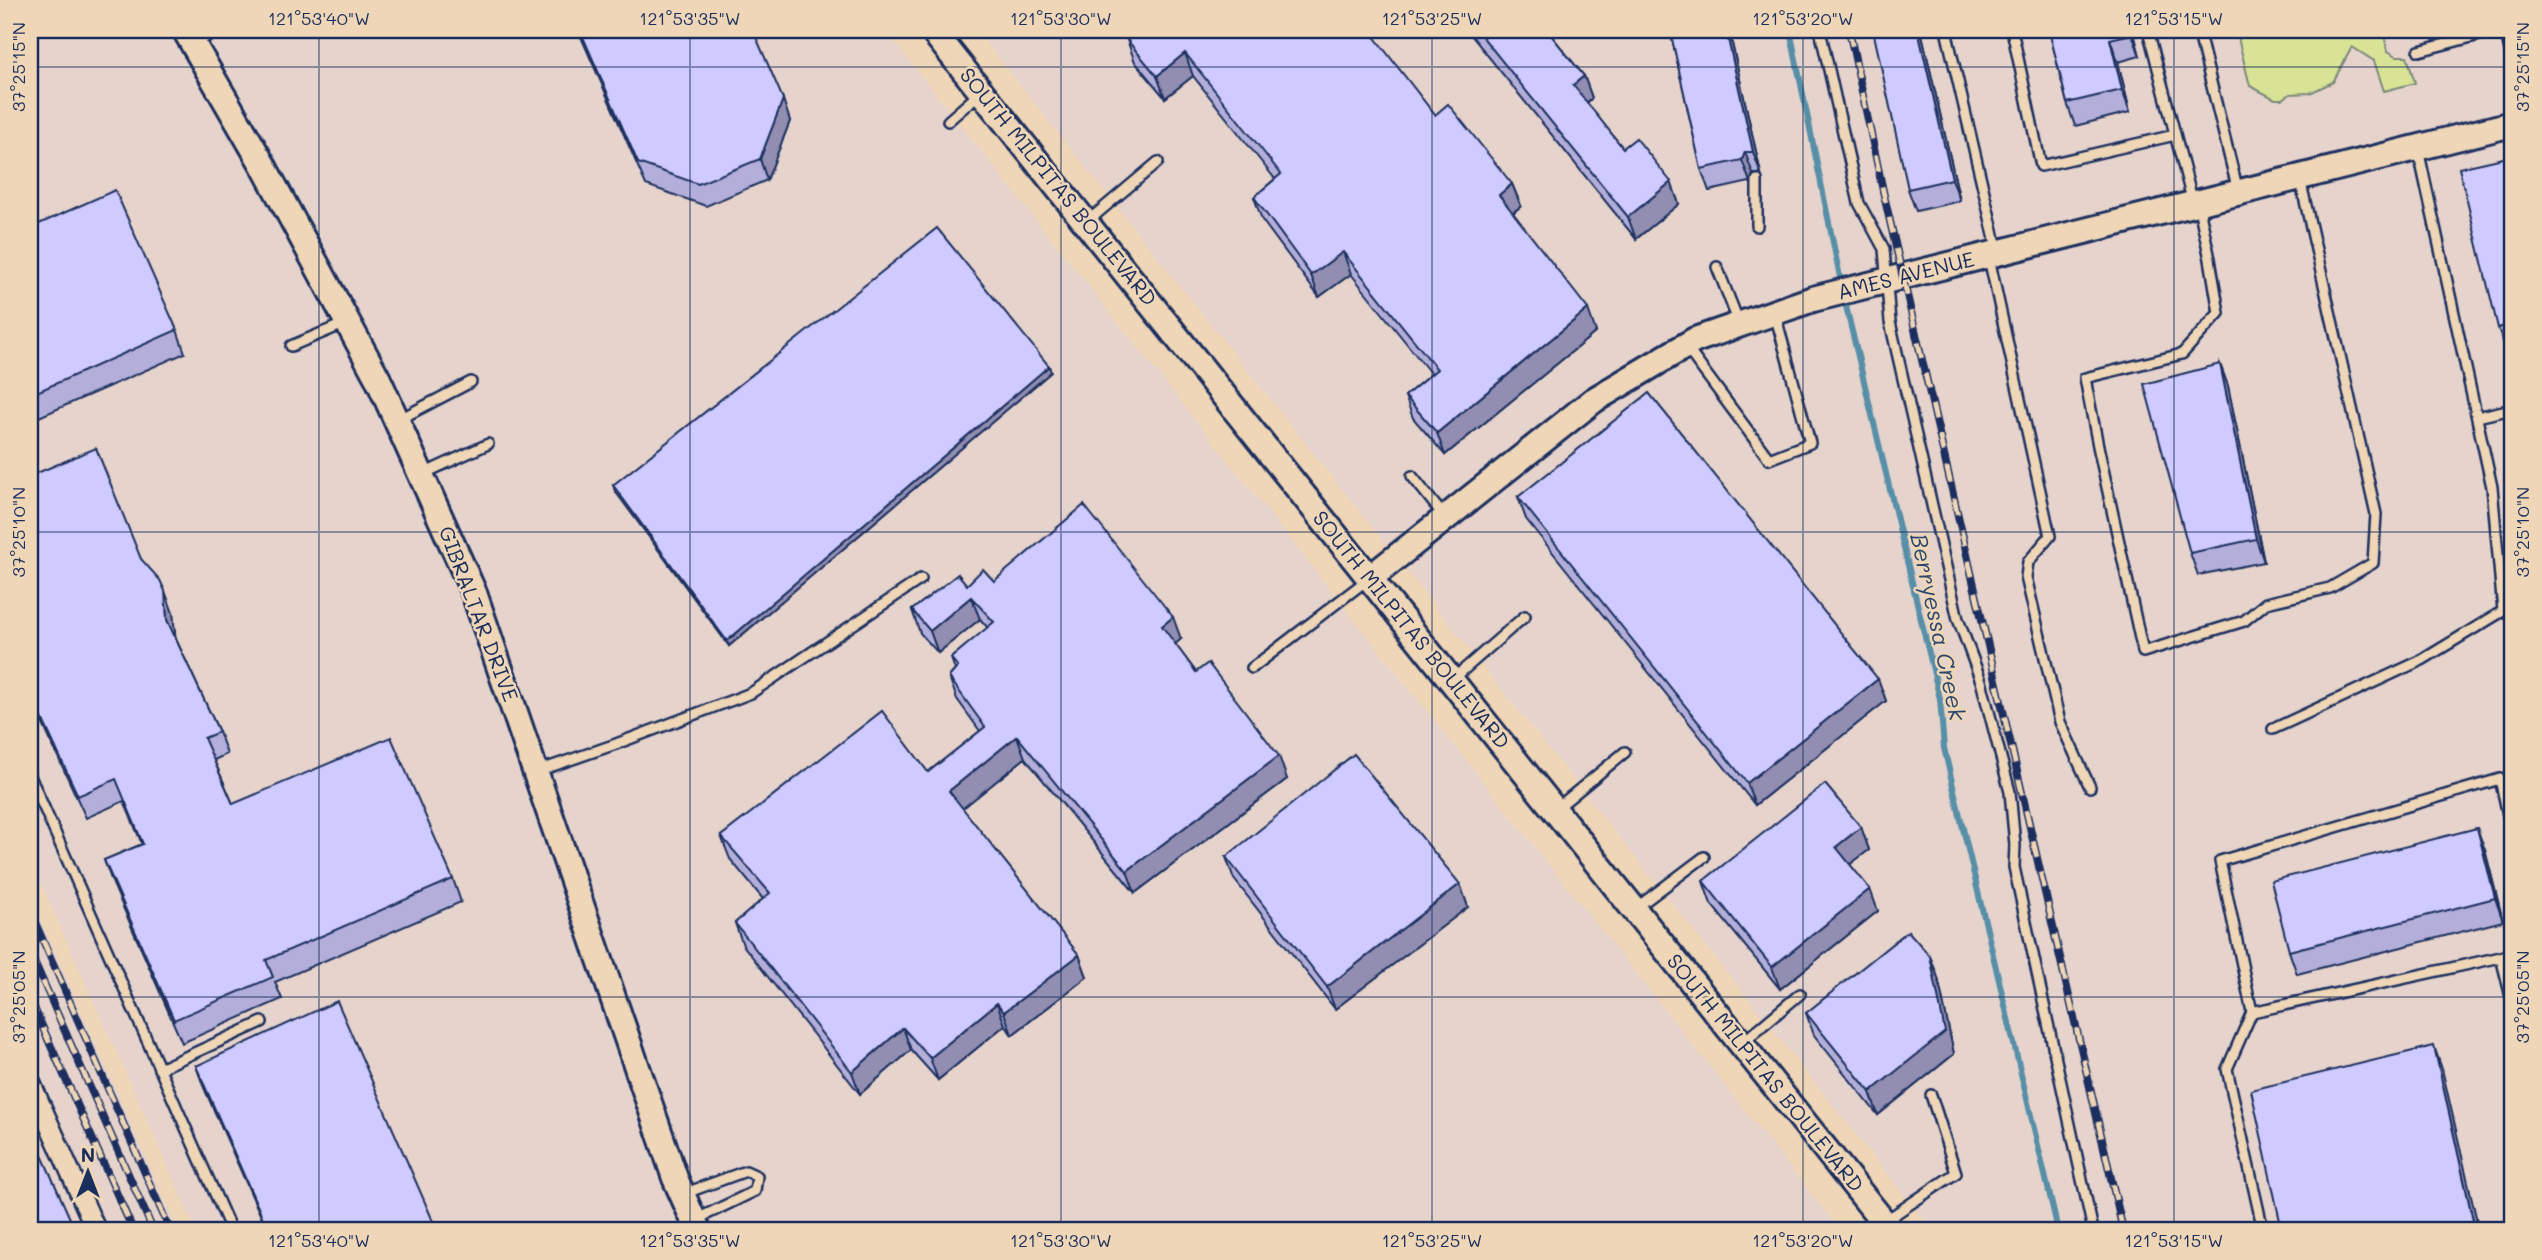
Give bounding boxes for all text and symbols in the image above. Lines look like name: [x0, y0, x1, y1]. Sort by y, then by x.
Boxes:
text: 121°53'40"W: [268, 6, 370, 30]
text: 121°53'35"W: [639, 6, 741, 30]
text: 121°53'30"W: [1010, 6, 1112, 30]
text: 121°53'25"W: [1382, 6, 1482, 30]
text: 121°53'20"W: [1752, 6, 1854, 30]
text: 121°53'15"W: [2125, 6, 2223, 30]
text: 37°25'15"N: [6, 22, 30, 112]
text: 37°25'15"N: [2510, 22, 2534, 112]
street label: SOUTH MILPITAS BOULEVARD: [955, 61, 1164, 311]
street label: AMES AVENUE: [1834, 244, 1977, 305]
text: 37°25'10"N: [6, 487, 30, 577]
text: 37°25'10"N: [2510, 487, 2534, 577]
street label: SOUTH MILPITAS BOULEVARD: [1308, 504, 1517, 754]
street label: GIBRALTAR DRIVE: [433, 522, 525, 705]
water label: Berryessa Creek: [1904, 530, 1974, 724]
street label: SOUTH MILPITAS BOULEVARD: [1662, 947, 1871, 1197]
text: 37°25'05"N: [6, 950, 30, 1044]
text: 37°25'05"N: [2510, 950, 2534, 1044]
north arrow: [52, 1138, 122, 1208]
text: N: [81, 1142, 95, 1167]
text: 121°53'40"W: [268, 1228, 370, 1252]
text: 121°53'35"W: [639, 1228, 741, 1252]
text: 121°53'30"W: [1010, 1228, 1112, 1252]
text: 121°53'25"W: [1382, 1228, 1482, 1252]
text: 121°53'20"W: [1752, 1228, 1854, 1252]
text: 121°53'15"W: [2125, 1228, 2223, 1252]

